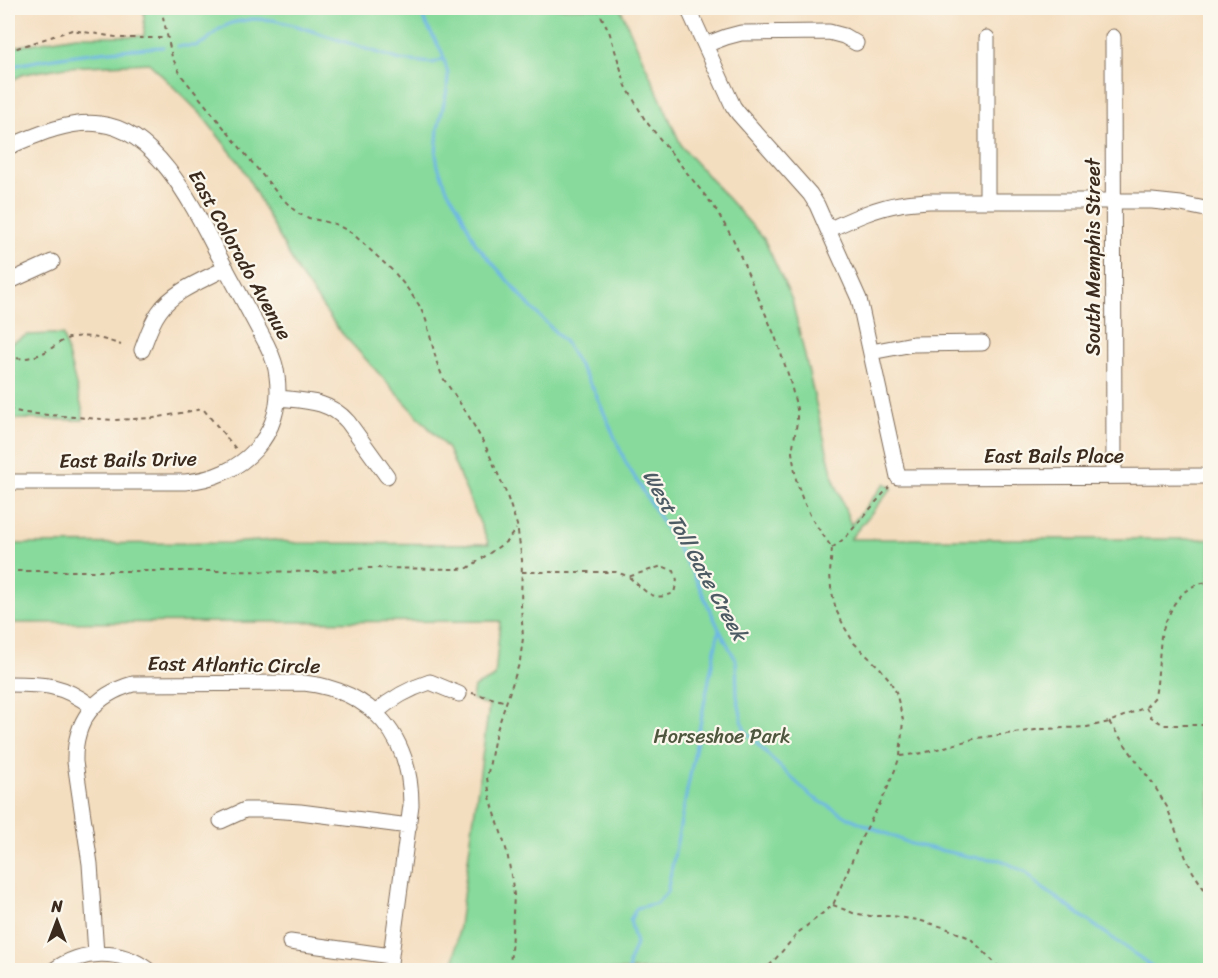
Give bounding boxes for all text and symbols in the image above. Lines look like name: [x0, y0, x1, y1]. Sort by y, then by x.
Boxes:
street label: South Memphis Street: [1076, 157, 1111, 356]
street label: East Colorado Avenue: [179, 163, 301, 347]
street label: East Bails Place: [984, 439, 1124, 474]
street label: East Bails Drive: [59, 441, 197, 479]
water label: West Toll Gate Creek: [632, 462, 759, 650]
street label: East Atlantic Circle: [147, 646, 321, 684]
park label: Horseshoe Park: [653, 719, 791, 754]
north arrow: [27, 891, 87, 951]
text: N: [50, 892, 63, 921]

